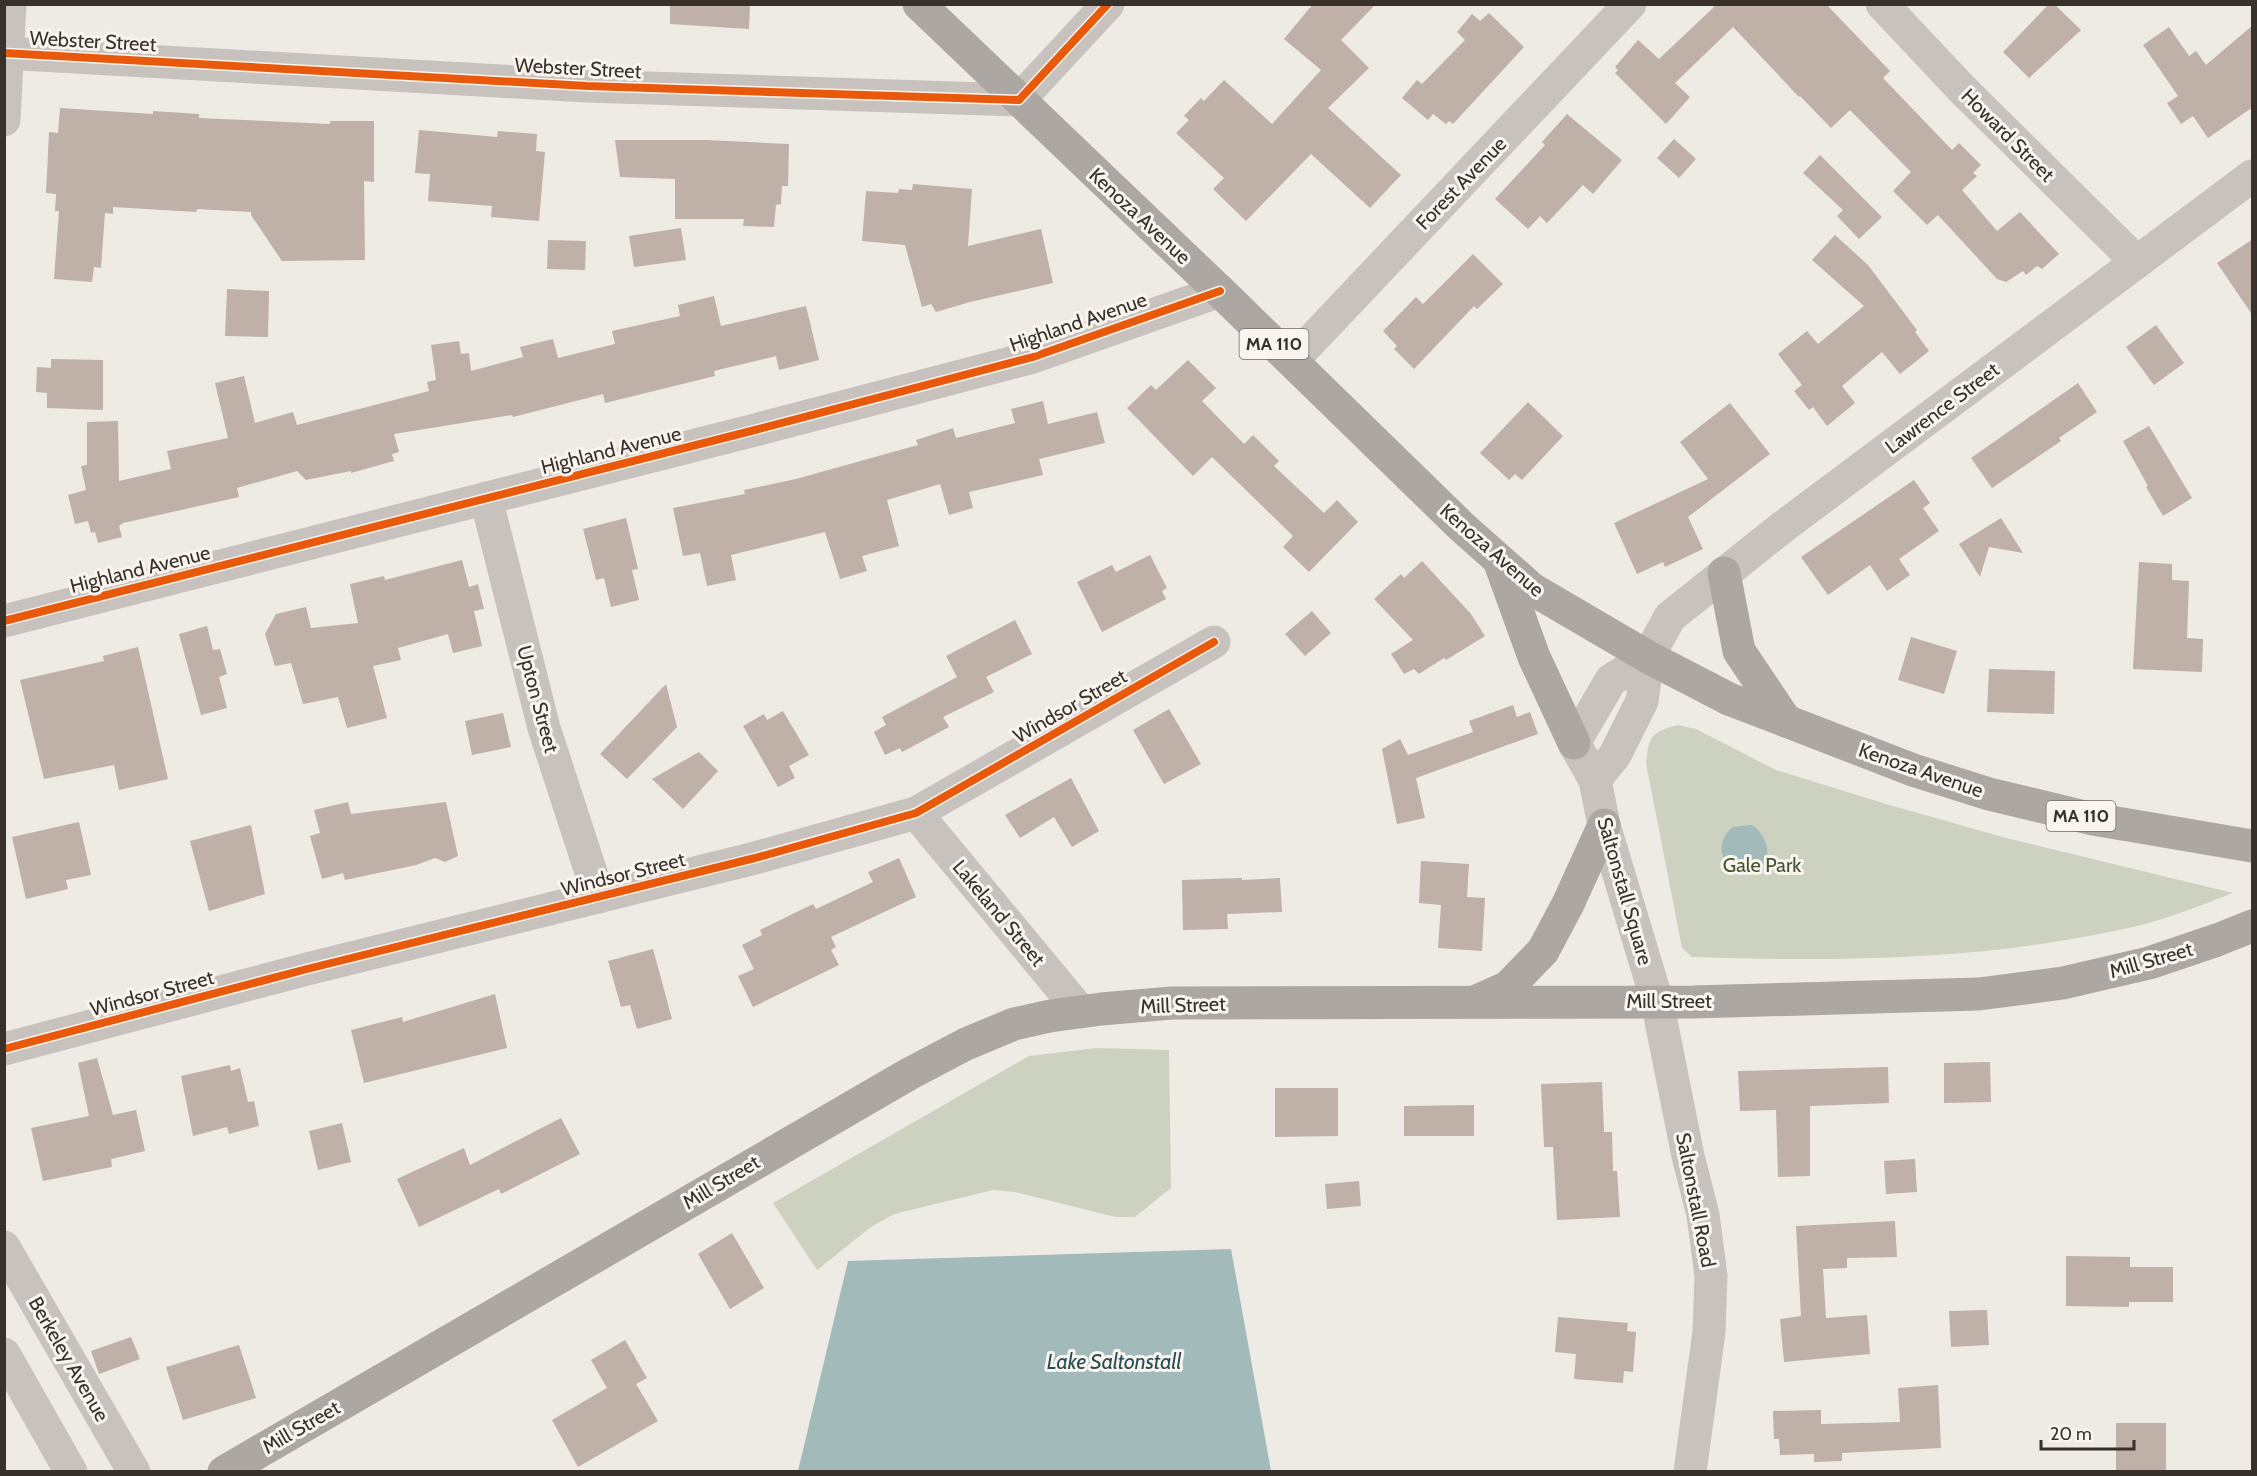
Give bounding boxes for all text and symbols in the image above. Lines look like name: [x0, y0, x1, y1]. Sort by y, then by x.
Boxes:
street label: Webster Street: [29, 26, 157, 56]
street label: Webster Street: [514, 53, 642, 83]
street label: Howard Street: [1956, 83, 2060, 187]
street label: Forest Avenue: [1411, 132, 1511, 234]
street label: Kenoza Avenue: [1084, 163, 1196, 269]
street label: Highland Avenue: [1006, 287, 1150, 357]
road number: MA 110: [1240, 329, 1308, 359]
street label: Lawrence Street: [1880, 357, 2004, 459]
street label: Highland Avenue: [538, 421, 684, 479]
street label: Kenoza Avenue: [1435, 498, 1549, 602]
street label: Highland Avenue: [67, 540, 213, 598]
street label: Upton Street: [512, 643, 564, 755]
street label: Windsor Street: [1009, 664, 1131, 748]
street label: Kenoza Avenue: [1856, 738, 1986, 802]
road number: MA 110: [2046, 801, 2116, 831]
street label: Saltonstall Square: [1592, 814, 1658, 968]
street label: Windsor Street: [559, 847, 688, 901]
park label: Gale Park: [1723, 853, 1801, 877]
street label: Lakeland Street: [948, 855, 1050, 971]
street label: Mill Street: [2107, 937, 2196, 983]
street label: Windsor Street: [88, 965, 217, 1021]
street label: Mill Street: [1626, 989, 1712, 1013]
street label: Mill Street: [1140, 992, 1226, 1018]
street label: Saltonstall Road: [1671, 1131, 1721, 1269]
street label: Mill Street: [678, 1150, 764, 1214]
street label: Berkeley Avenue: [24, 1292, 114, 1426]
water label: Lake Saltonstall: [1047, 1349, 1181, 1374]
street label: Mill Street: [258, 1395, 344, 1459]
scale bar: [2041, 1413, 2134, 1451]
text: 20 m: [2050, 1423, 2092, 1445]

